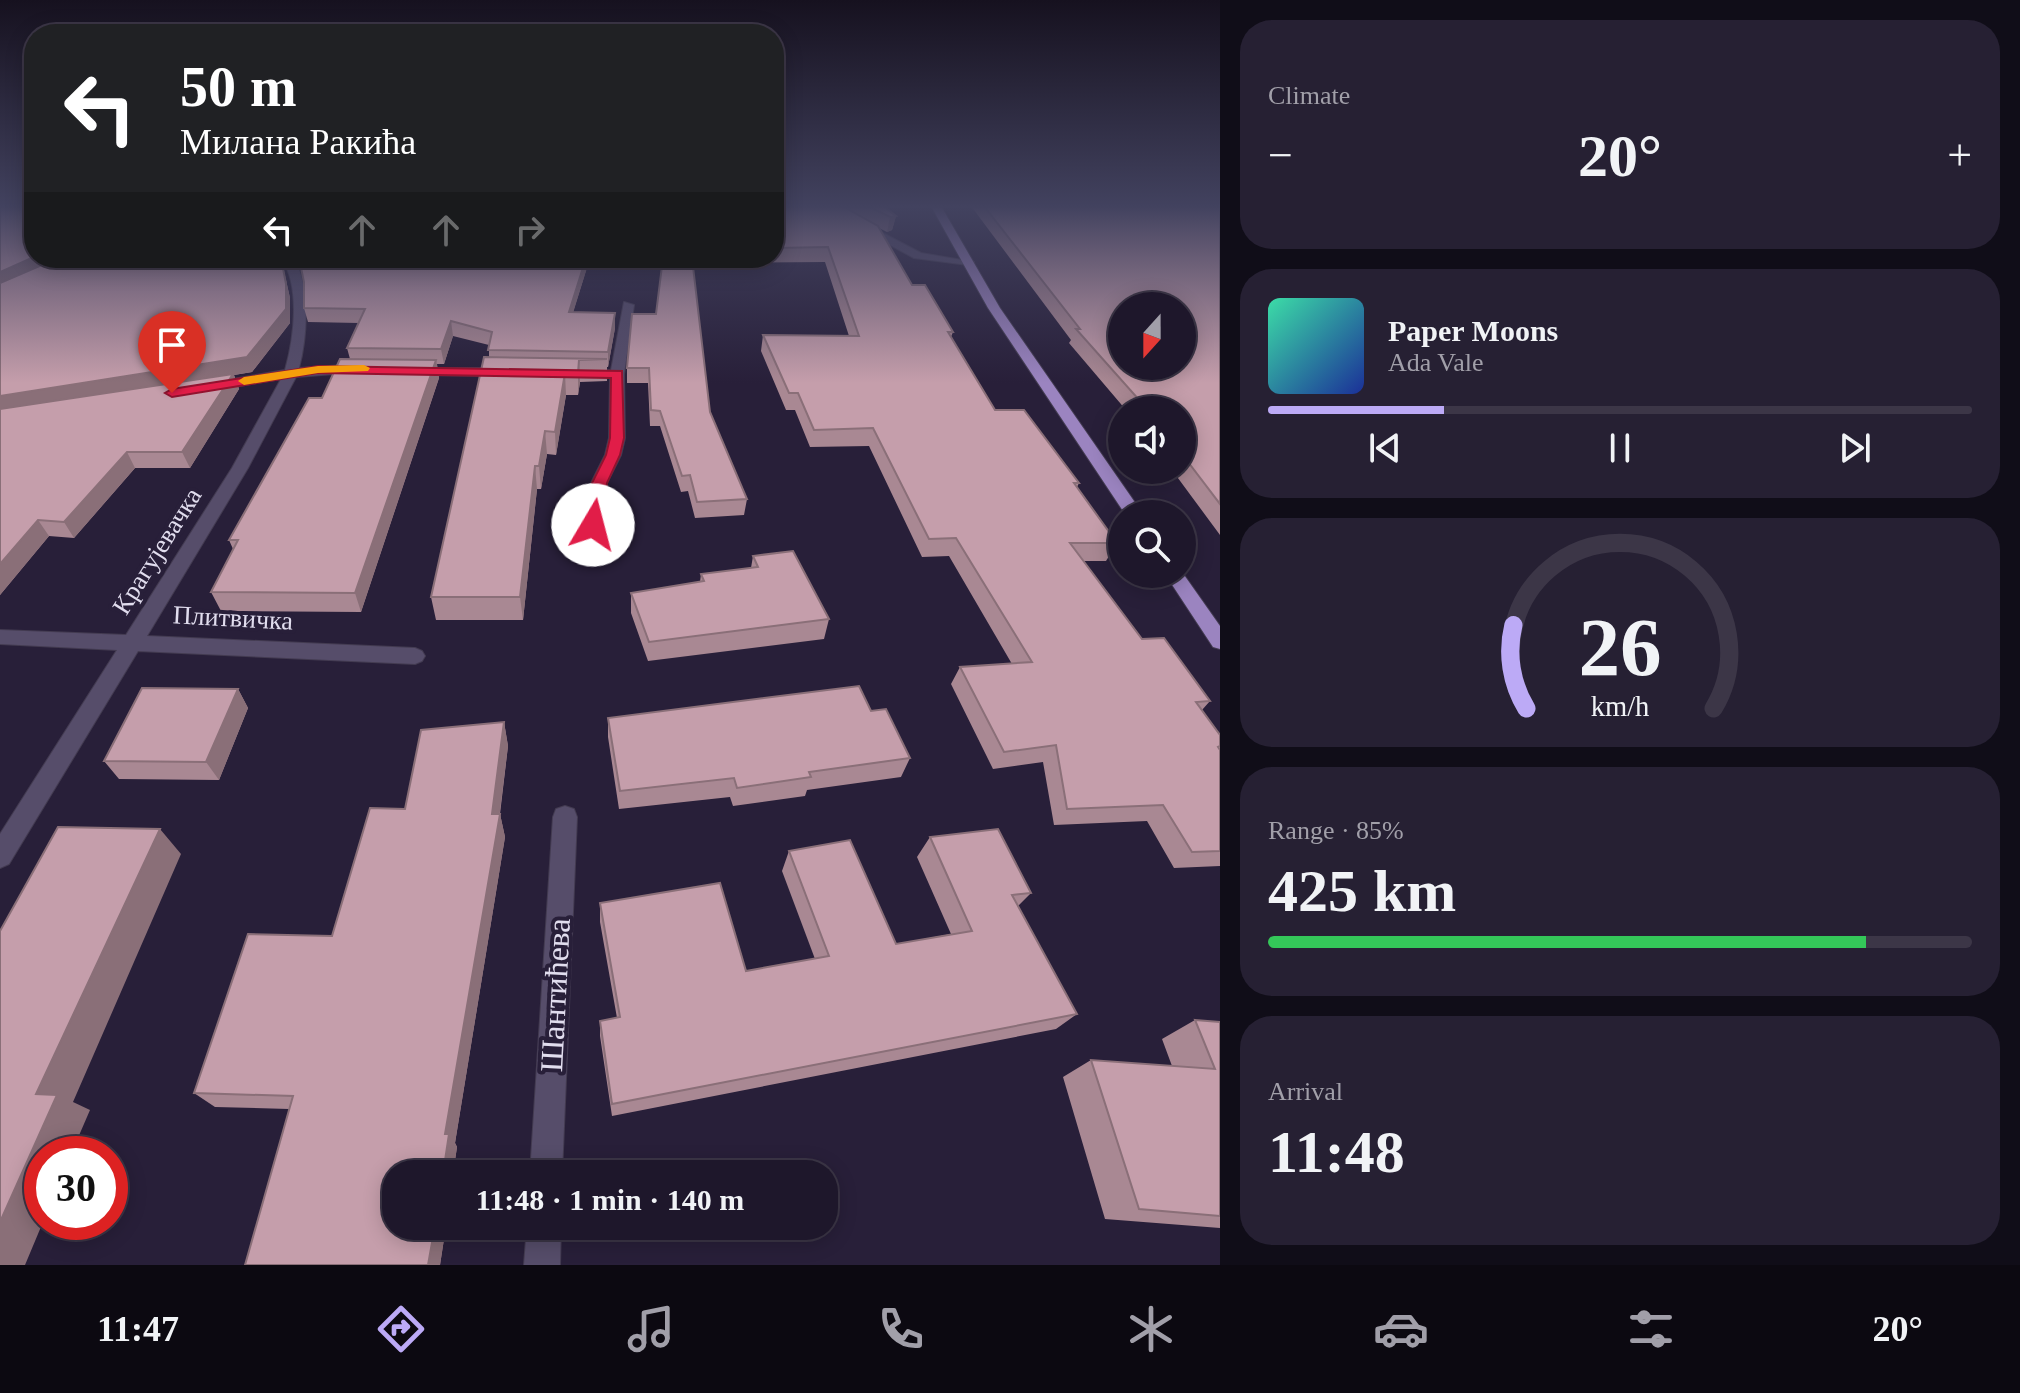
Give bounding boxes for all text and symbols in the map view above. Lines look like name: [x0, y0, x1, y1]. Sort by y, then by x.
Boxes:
icon: left: [48, 56, 152, 160]
text: 50 m: [180, 56, 297, 118]
text: Climate: [1268, 81, 1350, 110]
text: Милана Ракића: [180, 122, 416, 162]
text: 20°: [1578, 123, 1662, 189]
text: −: [1268, 131, 1293, 180]
text: +: [1947, 131, 1972, 180]
icon: left: [256, 208, 300, 252]
icon: ahead: [340, 208, 384, 252]
icon: ahead: [424, 208, 468, 252]
icon: right: [508, 208, 552, 252]
north arrow: [1108, 292, 1196, 380]
map controls: [1108, 292, 1196, 588]
pin: [138, 311, 206, 393]
text: Paper Moons: [1388, 314, 1558, 347]
icon: arrive: [150, 323, 194, 367]
text: Ada Vale: [1388, 348, 1484, 377]
button: sound: [1108, 396, 1196, 484]
icon: previous: [1363, 426, 1407, 470]
icon: pause: [1598, 426, 1642, 470]
icon: next: [1833, 426, 1877, 470]
street label: Крагујевачка: [107, 482, 208, 620]
position arrow: [551, 483, 635, 567]
button: search: [1108, 500, 1196, 588]
street label: Плитвичка: [172, 600, 294, 636]
text: 26: [1578, 600, 1662, 692]
text: km/h: [1591, 691, 1649, 722]
text: Range · 85%: [1268, 816, 1404, 845]
text: 425 km: [1268, 858, 1456, 924]
street label: Шантићева: [533, 917, 577, 1073]
text: Arrival: [1268, 1077, 1343, 1106]
text: 11:48: [1268, 1119, 1405, 1185]
speed limit sign: 30: [24, 1136, 128, 1240]
text: 11:48 · 1 min · 140 m: [476, 1183, 744, 1216]
icon: directions: [373, 1301, 429, 1357]
icon: music: [623, 1301, 679, 1357]
icon: phone: [873, 1301, 929, 1357]
icon: climate: [1123, 1301, 1179, 1357]
icon: car: [1373, 1301, 1429, 1357]
icon: filters: [1623, 1301, 1679, 1357]
text: 11:47: [97, 1309, 179, 1349]
text: 20°: [1873, 1309, 1923, 1349]

